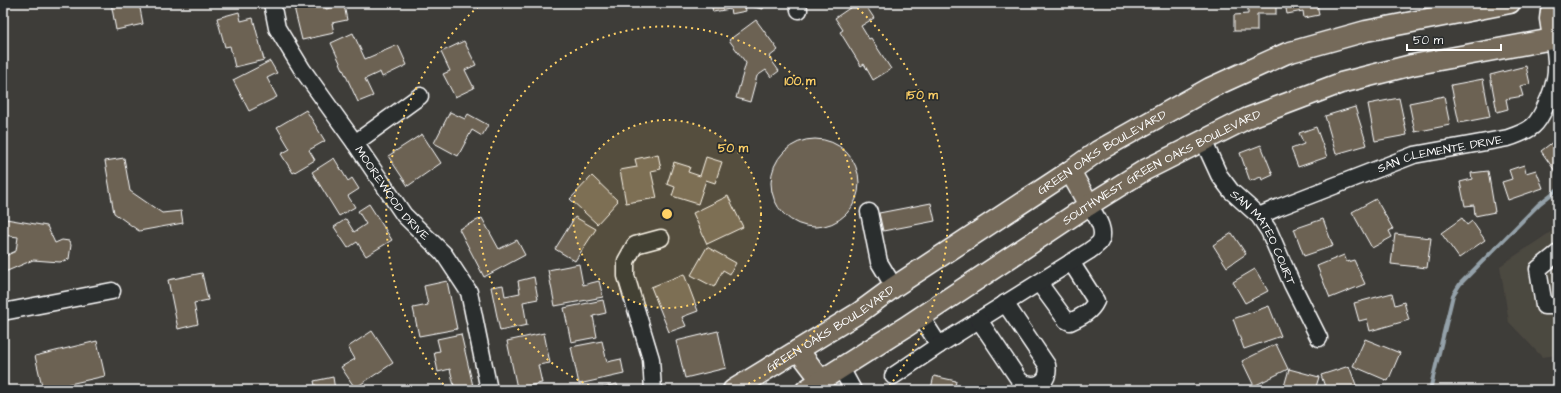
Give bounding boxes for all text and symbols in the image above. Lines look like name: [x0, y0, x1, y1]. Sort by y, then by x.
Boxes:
scale bar: [1407, 26, 1501, 52]
text: 50 m: [1413, 32, 1444, 49]
text: 100 m: [785, 73, 816, 90]
text: 150 m: [906, 87, 939, 104]
street label: SOUTHWEST GREEN OAKS BOULEVARD: [1059, 105, 1263, 229]
street label: GREEN OAKS BOULEVARD: [1034, 106, 1170, 199]
street label: SAN CLEMENTE DRIVE: [1375, 131, 1504, 177]
text: 50 m: [718, 140, 749, 157]
street label: MOOREWOOD DRIVE: [351, 143, 433, 244]
street label: SAN MATEO COURT: [1226, 186, 1300, 288]
centre of rings: [660, 207, 674, 221]
street label: GREEN OAKS BOULEVARD: [763, 281, 898, 376]

